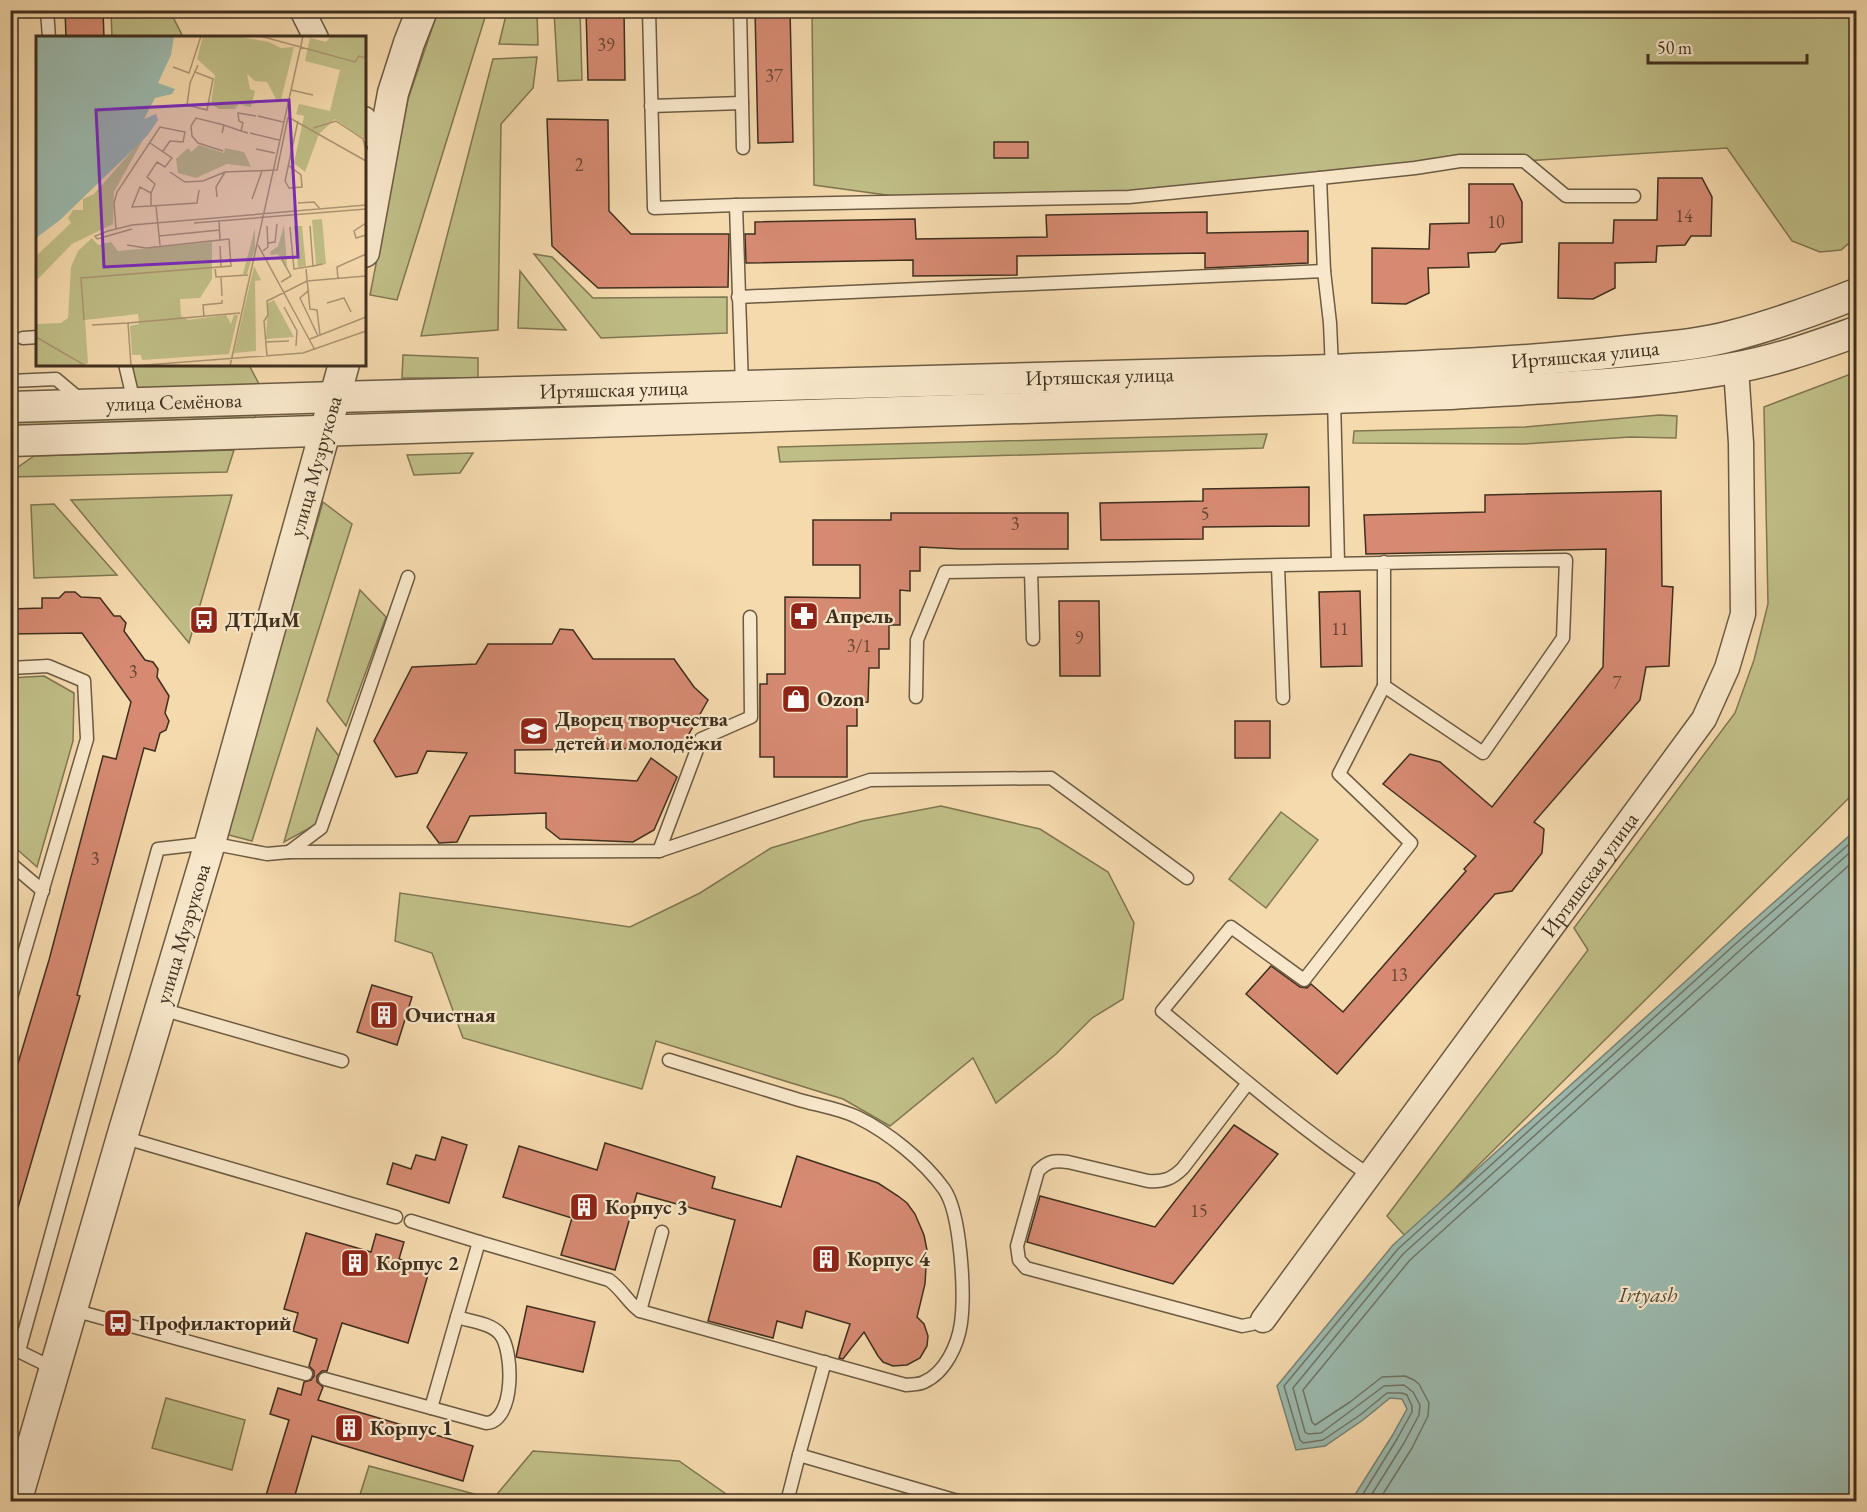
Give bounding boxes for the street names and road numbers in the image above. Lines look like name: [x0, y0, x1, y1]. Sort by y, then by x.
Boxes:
street label: Иртяшская улица: [1510, 334, 1661, 374]
street label: Иртяшская улица: [1025, 360, 1175, 391]
street label: Иртяшская улица: [539, 373, 689, 404]
street label: улица Семёнова: [105, 386, 243, 417]
street label: улица Музрукова: [282, 392, 348, 540]
street label: Иртяшская улица: [1534, 806, 1644, 943]
street label: улица Музрукова: [149, 860, 216, 1007]

